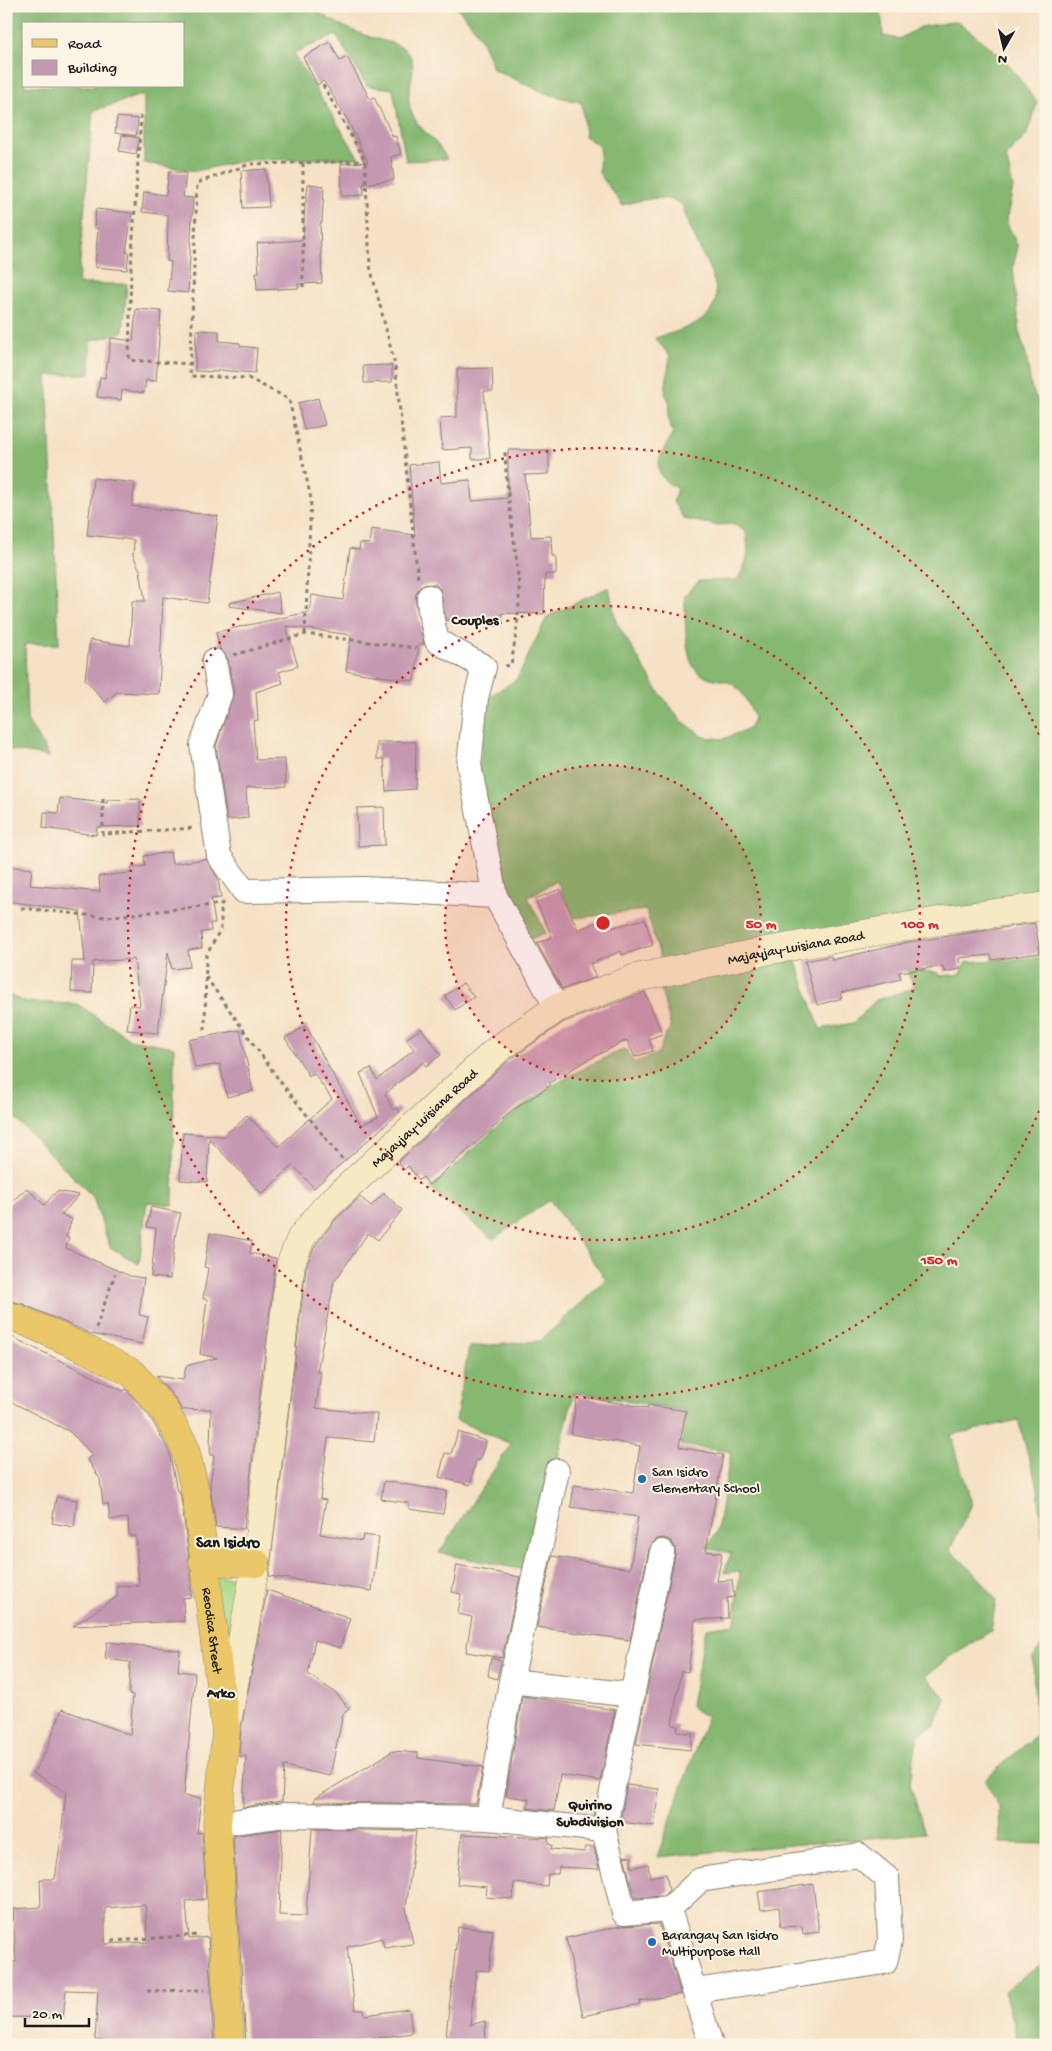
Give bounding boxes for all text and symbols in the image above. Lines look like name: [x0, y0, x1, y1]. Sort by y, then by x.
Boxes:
legend: [22, 22, 185, 88]
north arrow: [980, 22, 1030, 72]
text: Road: [68, 36, 102, 54]
text: N: [997, 49, 1008, 67]
text: Building: [67, 60, 117, 78]
district label: Couples: [451, 612, 500, 630]
centre of rings: [594, 914, 612, 932]
text: 50 m: [746, 916, 777, 934]
text: 100 m: [900, 916, 939, 934]
street label: Majayjay-Luisiana Road: [726, 928, 867, 970]
street label: Majayjay-Luisiana Road: [369, 1065, 483, 1172]
text: 150 m: [920, 1252, 958, 1270]
place label: San Isidro Elementary School: [652, 1465, 760, 1498]
marker: San Isidro Elementary School: [636, 1473, 648, 1485]
district label: San Isidro: [196, 1535, 261, 1554]
street label: Reodica Street: [197, 1587, 225, 1676]
district label: Arko: [206, 1685, 236, 1703]
district label: Quirino Subdivision: [556, 1797, 625, 1832]
place label: Barangay San Isidro Multipurpose Hall: [661, 1928, 778, 1961]
marker: Barangay San Isidro Multipurpose Hall: [646, 1936, 658, 1948]
scale bar: [25, 1996, 89, 2028]
text: 20 m: [32, 2006, 62, 2024]

